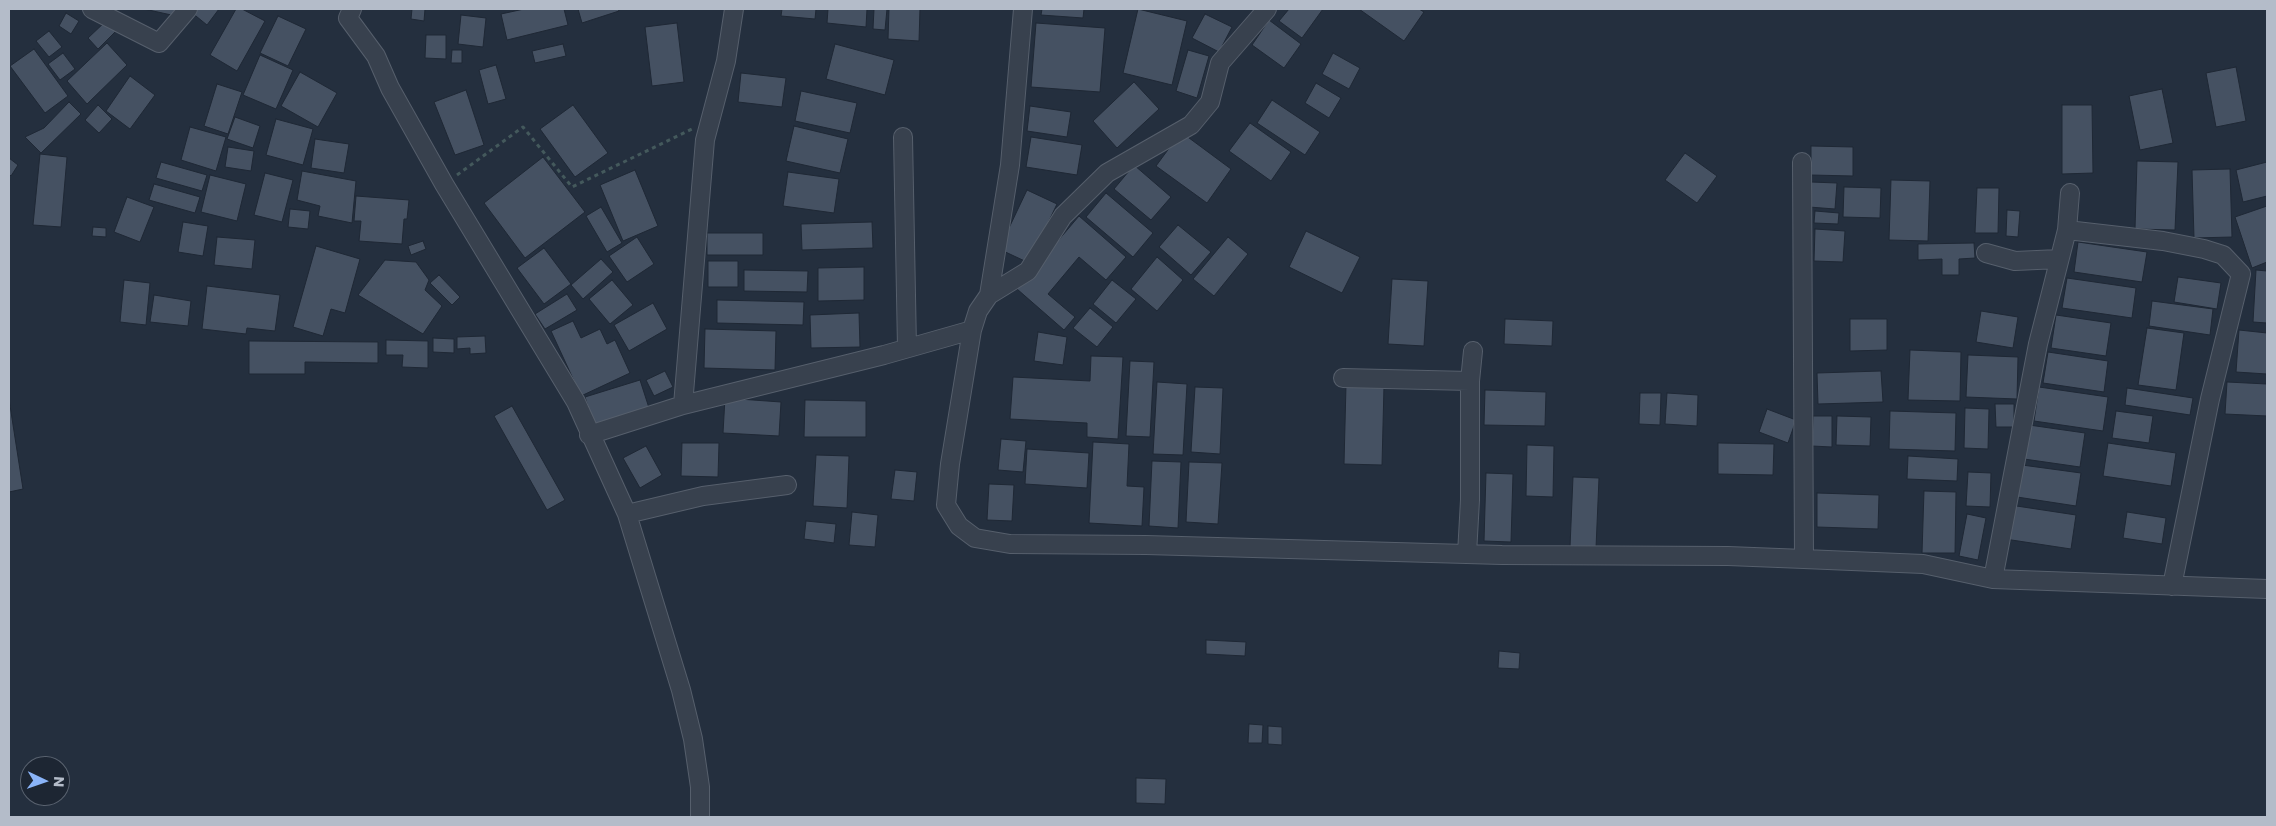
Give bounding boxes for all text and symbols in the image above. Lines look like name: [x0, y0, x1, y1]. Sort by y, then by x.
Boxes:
north arrow: [20, 756, 70, 806]
text: N: [49, 776, 69, 788]

